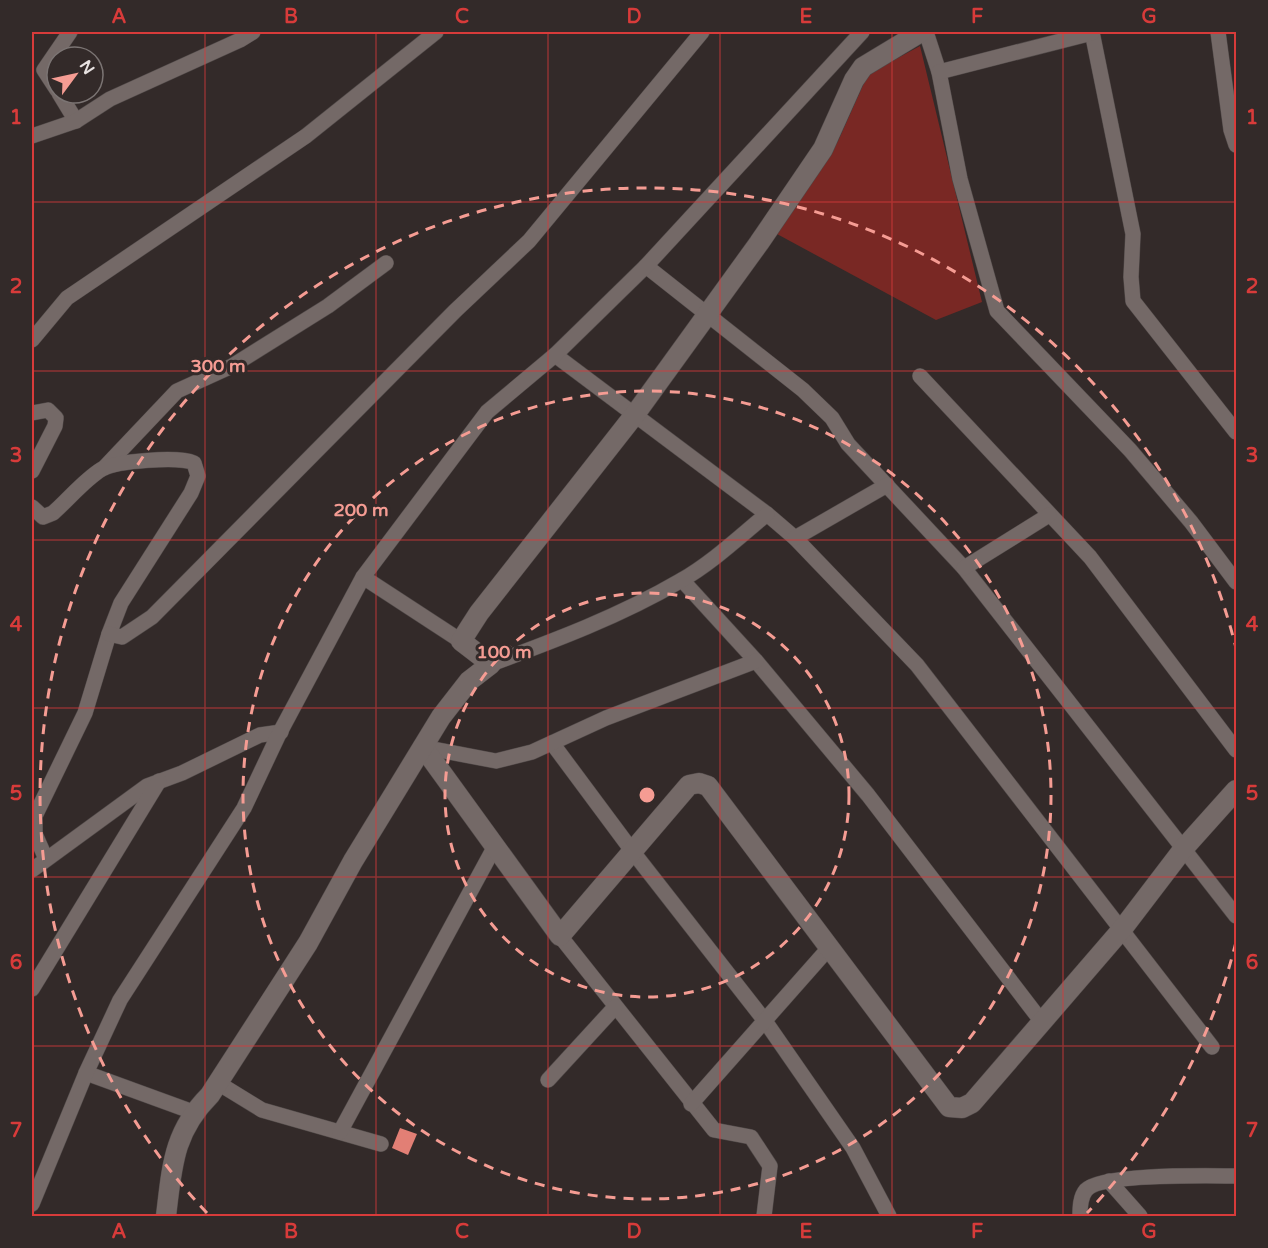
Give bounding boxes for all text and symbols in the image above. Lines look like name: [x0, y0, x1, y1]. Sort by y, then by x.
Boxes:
text: A: [112, 5, 127, 29]
text: B: [284, 5, 298, 29]
text: C: [455, 5, 469, 29]
text: D: [626, 5, 642, 29]
text: E: [800, 5, 813, 29]
text: F: [971, 5, 983, 29]
text: G: [1141, 5, 1157, 29]
north arrow: [45, 45, 105, 105]
text: N: [75, 57, 99, 78]
text: 1: [10, 106, 22, 130]
text: 1: [1246, 106, 1258, 130]
text: 2: [10, 275, 22, 299]
text: 2: [1246, 275, 1258, 299]
text: 300 m: [190, 355, 246, 377]
text: 3: [10, 444, 22, 468]
text: 3: [1246, 444, 1258, 468]
text: 200 m: [333, 499, 389, 521]
text: 4: [10, 613, 23, 637]
text: 4: [1246, 613, 1259, 637]
text: 100 m: [476, 641, 532, 663]
text: 5: [10, 782, 22, 806]
text: 5: [1246, 782, 1258, 806]
centre of rings: [637, 785, 657, 805]
text: 6: [10, 951, 22, 975]
text: 6: [1246, 951, 1258, 975]
text: 7: [10, 1119, 22, 1143]
text: 7: [1246, 1119, 1258, 1143]
text: A: [112, 1220, 127, 1244]
text: B: [284, 1220, 298, 1244]
text: C: [455, 1220, 469, 1244]
text: D: [626, 1220, 642, 1244]
text: E: [800, 1220, 813, 1244]
text: F: [971, 1220, 983, 1244]
text: G: [1141, 1220, 1157, 1244]

